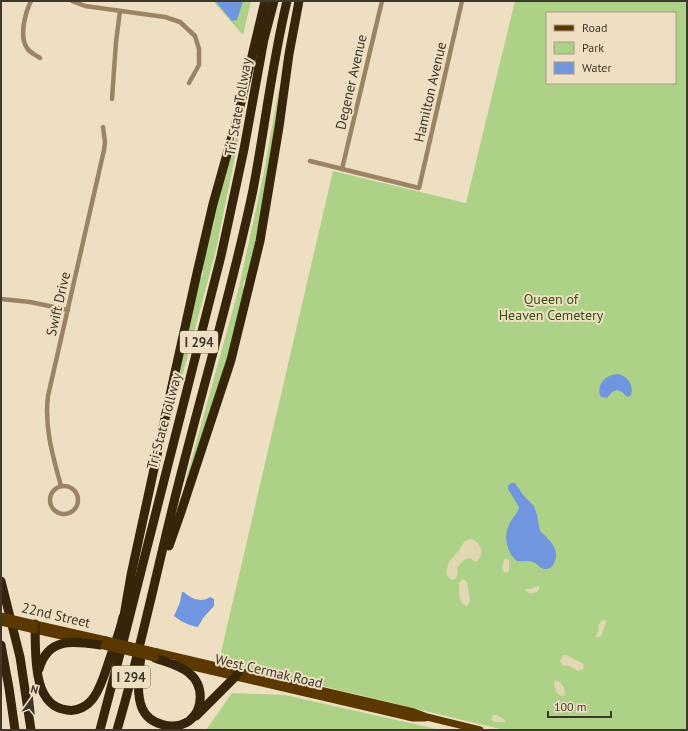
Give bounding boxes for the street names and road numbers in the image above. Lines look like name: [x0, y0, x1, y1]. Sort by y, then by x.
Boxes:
street label: Degener Avenue: [331, 33, 371, 131]
street label: Hamilton Avenue: [410, 40, 450, 144]
street label: Tri-State Tollway: [221, 56, 256, 158]
street label: Swift Drive: [42, 270, 74, 338]
road number: I 294: [180, 331, 218, 353]
street label: Tri-State Tollway: [142, 370, 186, 471]
street label: 22nd Street: [20, 598, 92, 632]
street label: West Cermak Road: [213, 650, 325, 692]
road number: I 294: [112, 666, 150, 688]

